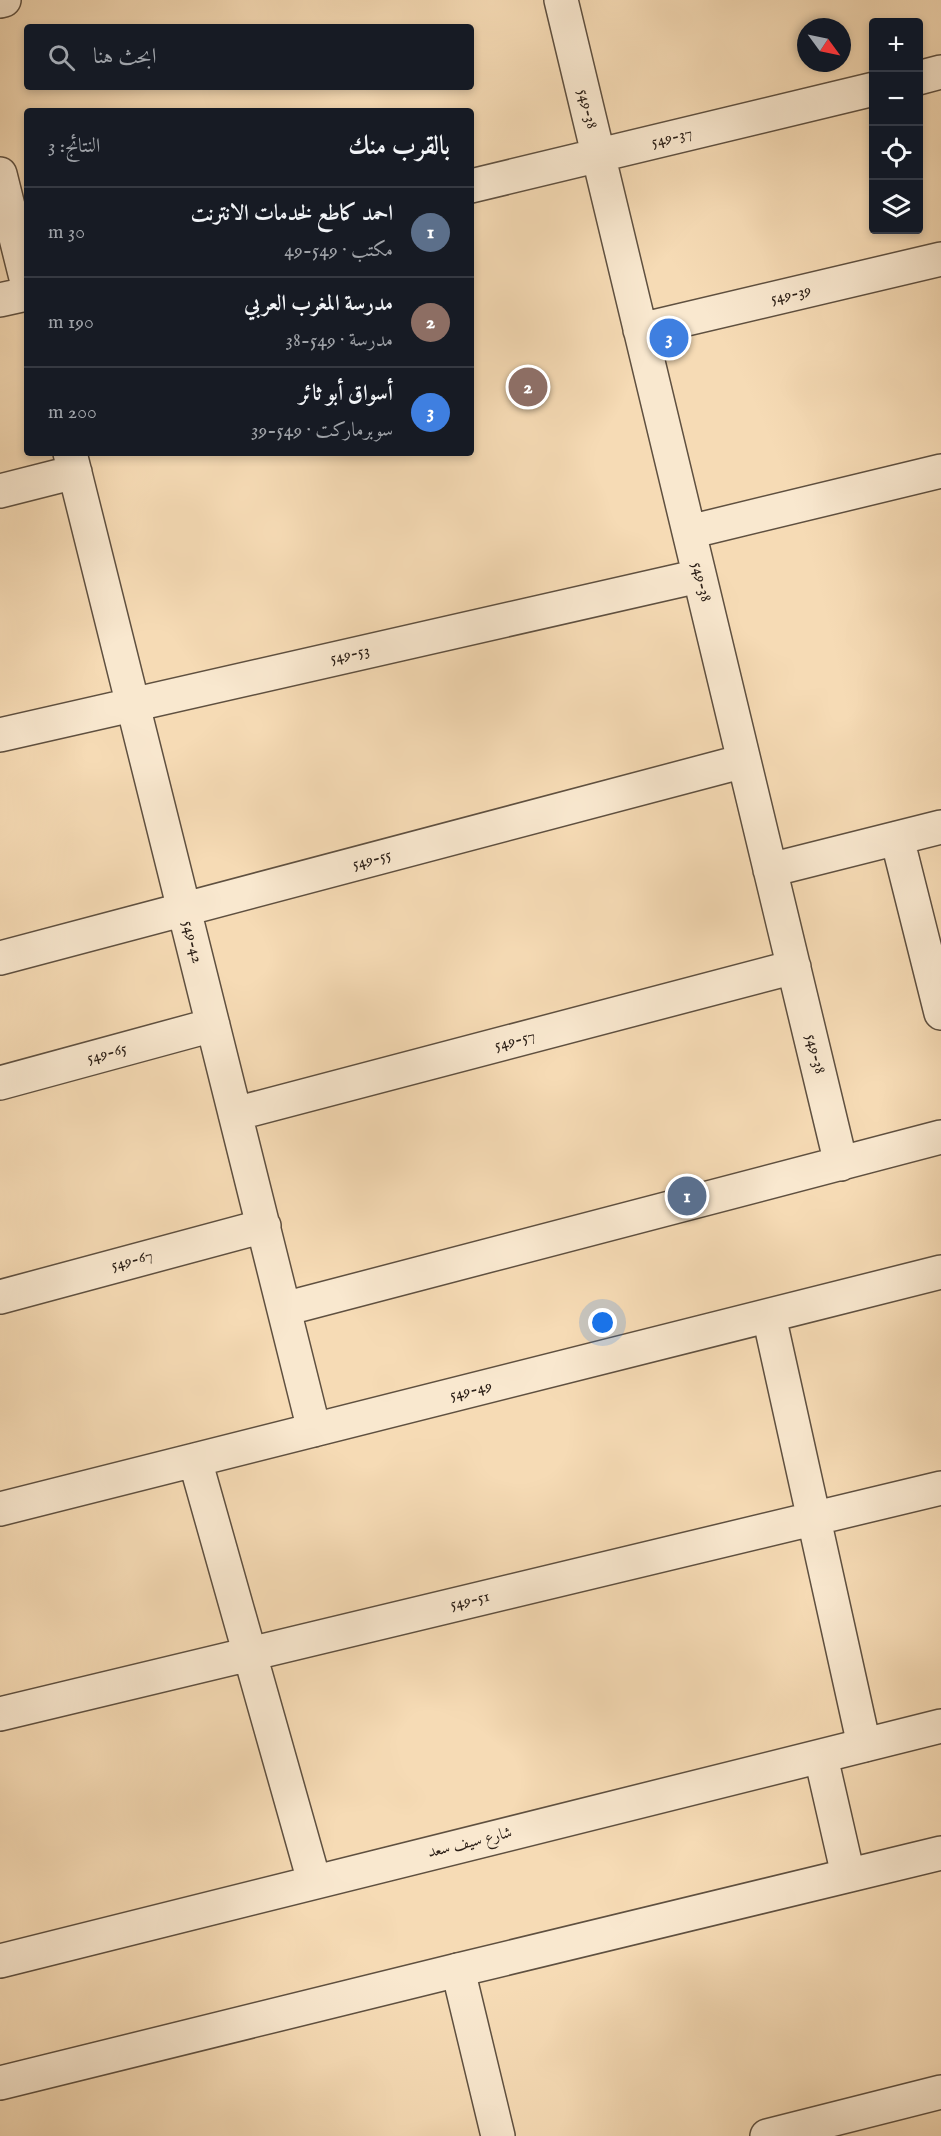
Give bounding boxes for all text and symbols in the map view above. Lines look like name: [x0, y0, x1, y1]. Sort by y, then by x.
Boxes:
north arrow: [797, 18, 851, 72]
map controls: [869, 18, 923, 234]
button: +: [869, 18, 923, 72]
search box: [24, 24, 474, 90]
icon: search: [45, 41, 78, 74]
text: ابحث هنا: [93, 43, 156, 71]
button: −: [869, 72, 923, 126]
street label: 549-38: [572, 87, 602, 131]
street label: 549-37: [649, 123, 695, 153]
button: locate: [869, 126, 923, 180]
text: بالقرب منك: [348, 130, 450, 163]
text: النتائج: 3: [48, 134, 100, 159]
button: layers: [869, 180, 923, 234]
text: احمد كاطع لخدمات الانترنت: [191, 200, 393, 228]
text: 30 m: [48, 220, 85, 245]
text: 1: [427, 220, 434, 245]
text: مكتب · 549-49: [284, 238, 393, 263]
street label: 549-39: [769, 281, 813, 309]
text: مدرسة المغرب العربي: [244, 290, 393, 318]
text: 190 m: [48, 310, 94, 335]
text: 2: [426, 310, 435, 335]
pin: 3: [650, 316, 688, 360]
text: مدرسة · 549-38: [285, 328, 393, 353]
pin: 2: [508, 364, 548, 410]
text: أسواق أبو ثائر: [299, 380, 393, 408]
text: 200 m: [48, 400, 97, 425]
text: 3: [427, 400, 434, 425]
text: سوبرماركت · 549-39: [251, 418, 393, 443]
street label: 549-38: [686, 560, 716, 604]
street label: 549-53: [328, 641, 372, 669]
street label: 549-55: [350, 845, 394, 875]
street label: 549-42: [177, 919, 207, 965]
street label: 549-57: [492, 1026, 538, 1056]
street label: 549-38: [800, 1032, 830, 1076]
street label: 549-65: [85, 1039, 129, 1069]
pin: 1: [668, 1174, 706, 1218]
street label: 549-67: [109, 1246, 155, 1276]
your location: [588, 1308, 617, 1337]
street label: 549-49: [448, 1376, 494, 1406]
street label: 549-51: [448, 1587, 492, 1615]
street label: شارع سيف سعد: [426, 1823, 515, 1865]

